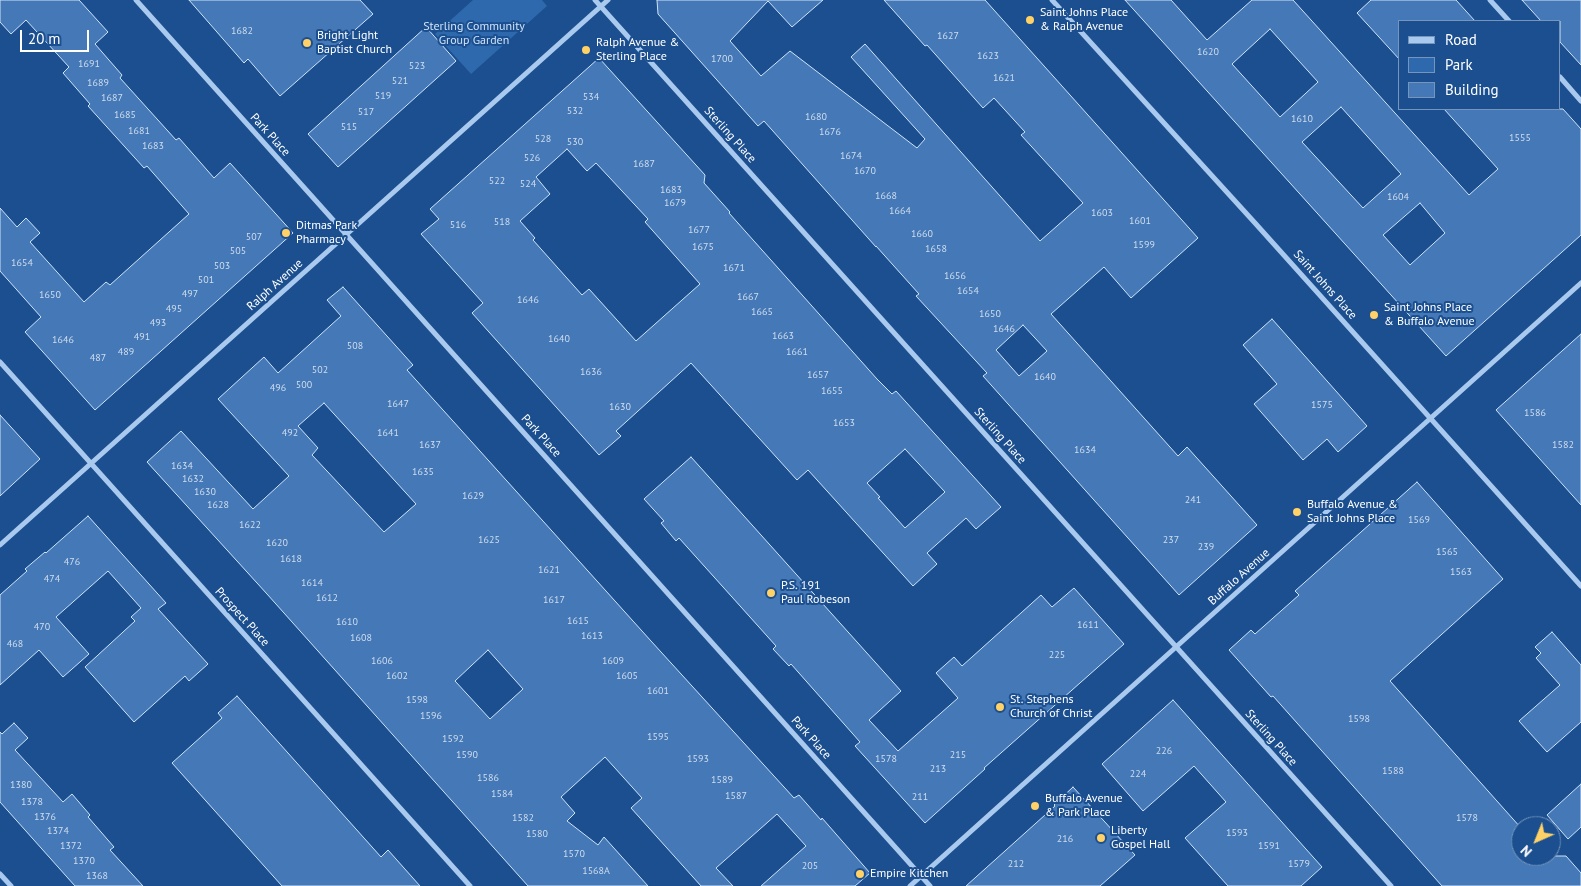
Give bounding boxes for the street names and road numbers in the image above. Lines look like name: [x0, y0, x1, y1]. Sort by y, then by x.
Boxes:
street label: Sterling Place: [701, 104, 759, 166]
street label: Park Place: [247, 111, 293, 159]
street label: Saint Johns Place: [1290, 247, 1360, 323]
street label: Ralph Avenue: [244, 256, 306, 314]
street label: Sterling Place: [971, 405, 1029, 467]
street label: Park Place: [518, 412, 564, 460]
street label: Buffalo Avenue: [1205, 546, 1273, 608]
street label: Prospect Place: [212, 585, 272, 649]
street label: Sterling Place: [1242, 707, 1300, 769]
street label: Park Place: [788, 714, 834, 762]

